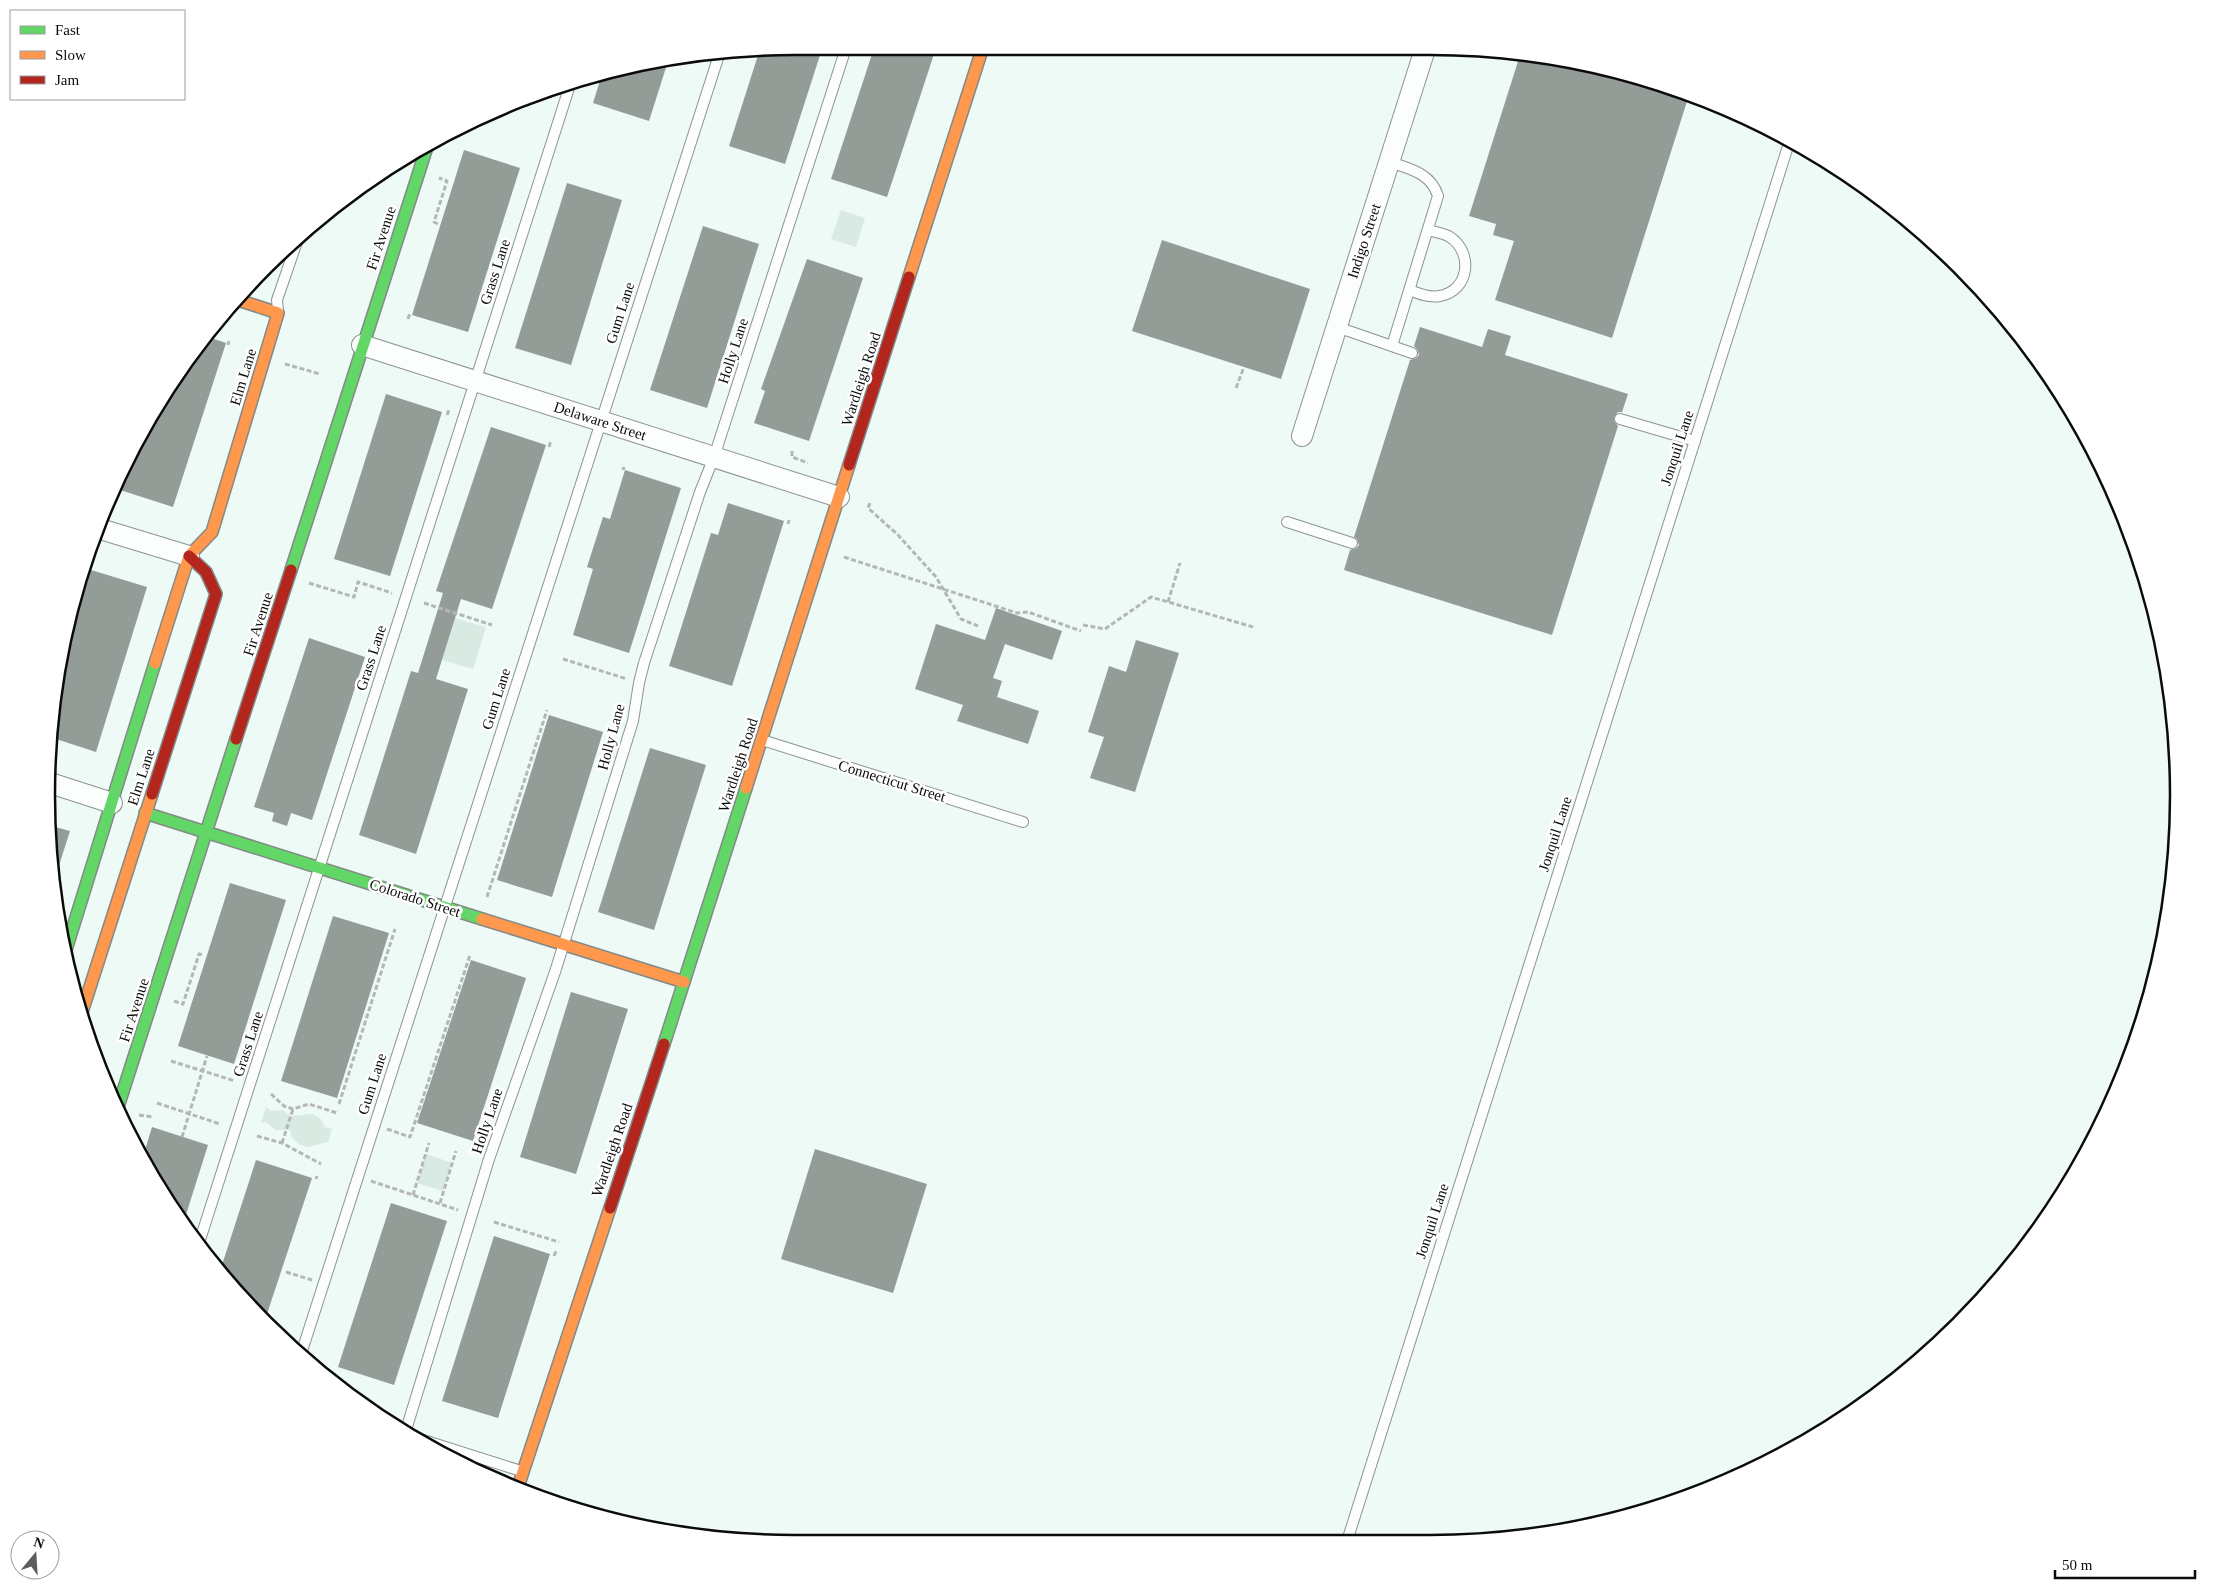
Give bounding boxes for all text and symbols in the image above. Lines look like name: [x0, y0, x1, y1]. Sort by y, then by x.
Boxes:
legend: [10, 10, 185, 100]
text: Fast: [55, 22, 81, 38]
text: Slow: [55, 47, 86, 63]
text: Jam: [55, 72, 79, 88]
street label: Indigo Street: [1344, 201, 1384, 281]
street label: Fir Avenue: [363, 204, 399, 272]
street label: Grass Lane: [477, 237, 513, 307]
street label: Gum Lane: [603, 280, 638, 346]
street label: Holly Lane: [715, 316, 751, 386]
street label: Wardleigh Road: [838, 330, 884, 428]
street label: Elm Lane: [227, 346, 259, 407]
street label: Delaware Street: [552, 399, 649, 444]
street label: Jonquil Lane: [1657, 408, 1697, 488]
street label: Fir Avenue: [240, 590, 276, 658]
street label: Grass Lane: [353, 623, 389, 693]
street label: Gum Lane: [479, 666, 514, 732]
street label: Holly Lane: [594, 702, 628, 772]
street label: Wardleigh Road: [715, 716, 761, 814]
street label: Elm Lane: [124, 746, 158, 807]
street label: Connecticut Street: [836, 757, 948, 805]
street label: Jonquil Lane: [1535, 794, 1575, 874]
street label: Colorado Street: [368, 876, 463, 920]
street label: Fir Avenue: [116, 976, 152, 1044]
street label: Grass Lane: [230, 1009, 266, 1079]
street label: Gum Lane: [355, 1051, 390, 1117]
street label: Holly Lane: [468, 1086, 506, 1156]
street label: Wardleigh Road: [589, 1101, 636, 1199]
street label: Jonquil Lane: [1412, 1181, 1452, 1261]
north arrow: [10, 1530, 60, 1580]
text: N: [32, 1534, 46, 1552]
scale bar: [2055, 1548, 2195, 1580]
text: 50 m: [2062, 1557, 2093, 1573]

